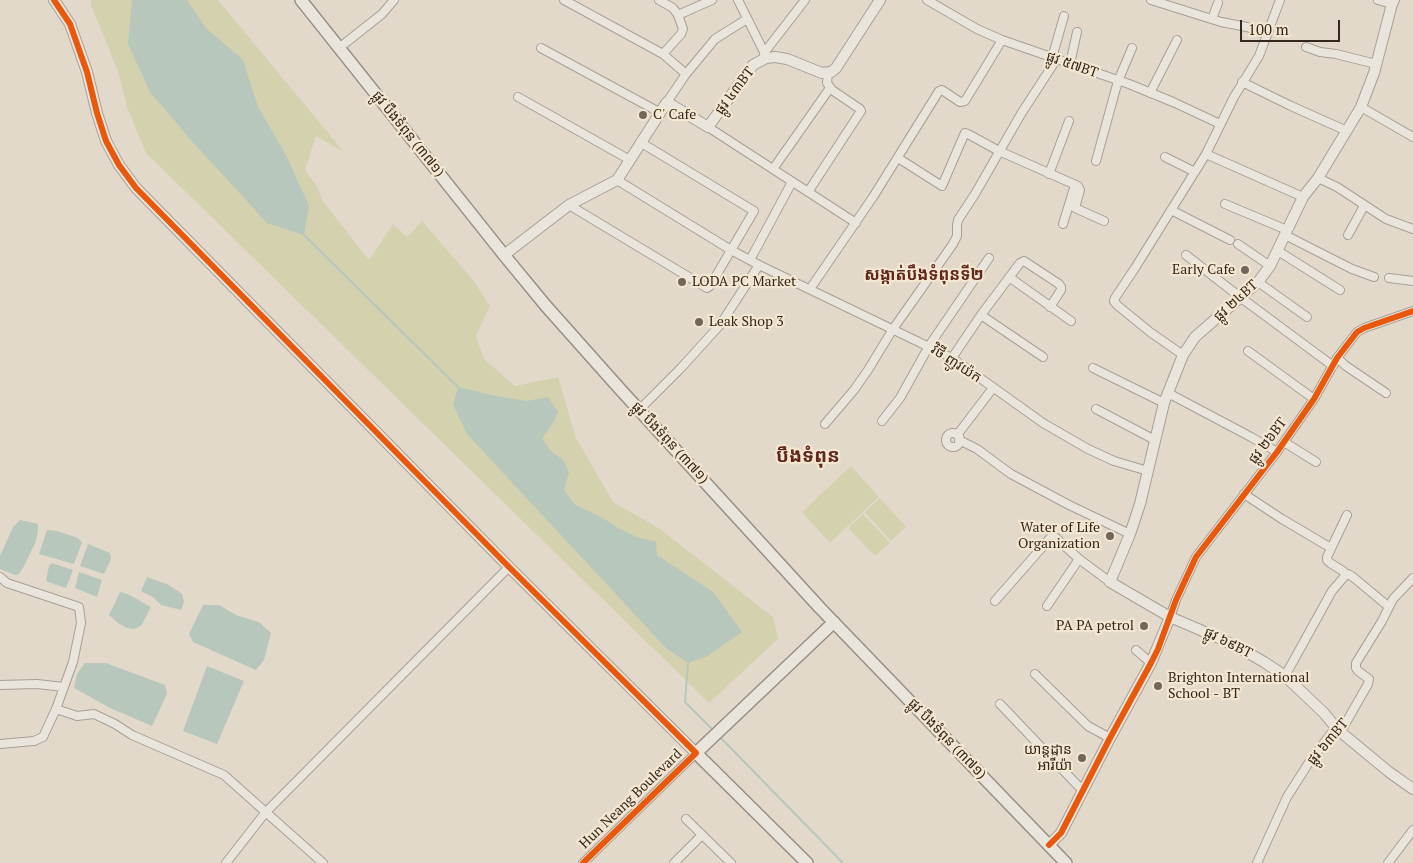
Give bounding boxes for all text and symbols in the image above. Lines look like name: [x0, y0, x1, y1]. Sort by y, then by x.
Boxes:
scale bar: [1243, 10, 1343, 42]
text: 100 m: [1248, 19, 1289, 39]
street label: ផ្លូវ ៥៧BT: [1044, 48, 1100, 82]
street label: ផ្លូវ ៤៣BT: [712, 64, 758, 118]
street label: ផ្លូវ បឹងទំពុន (៣៧១): [368, 88, 448, 180]
place label: C' Cafe: [653, 107, 696, 123]
marker: C' Cafe: [637, 109, 649, 121]
place label: Early Cafe: [1172, 262, 1235, 278]
marker: Early Cafe: [1239, 264, 1251, 276]
district label: សង្កាត់បឹងទំពុនទី២: [864, 265, 984, 285]
place label: LODA PC Market: [692, 274, 796, 290]
marker: LODA PC Market: [676, 276, 688, 288]
street label: ផ្លូវ ២៤BT: [1210, 277, 1262, 325]
place label: Leak Shop 3: [709, 314, 784, 330]
marker: Leak Shop 3: [693, 316, 705, 328]
street label: វិថី ញូវយ៉ក: [928, 341, 984, 387]
street label: ផ្លូវ បឹងទំពុន (៣៧១): [628, 399, 712, 487]
street label: ផ្លូវ ២៦BT: [1245, 415, 1291, 467]
district label: បឹងទំពុន: [776, 446, 840, 468]
place label: Water of Life Organization: [1018, 520, 1100, 552]
marker: Water of Life Organization: [1104, 530, 1116, 542]
place label: PA PA petrol: [1056, 618, 1134, 634]
marker: PA PA petrol: [1138, 620, 1150, 632]
street label: ផ្លូវ ៦៩BT: [1201, 624, 1255, 662]
place label: Brighton International School - BT: [1168, 670, 1309, 702]
marker: Brighton International School - BT: [1152, 680, 1164, 692]
street label: ផ្លូវ បឹងទំពុន (៣៧១): [904, 695, 990, 783]
street label: ផ្លូវ ៦៣BT: [1304, 716, 1352, 768]
place label: យាន្ដដ្ឋាន អារីយ៉ា: [1024, 742, 1072, 774]
street label: Hun Neang Boulevard: [576, 746, 686, 852]
marker: យាន្ដដ្ឋាន អារីយ៉ា: [1076, 752, 1088, 764]

